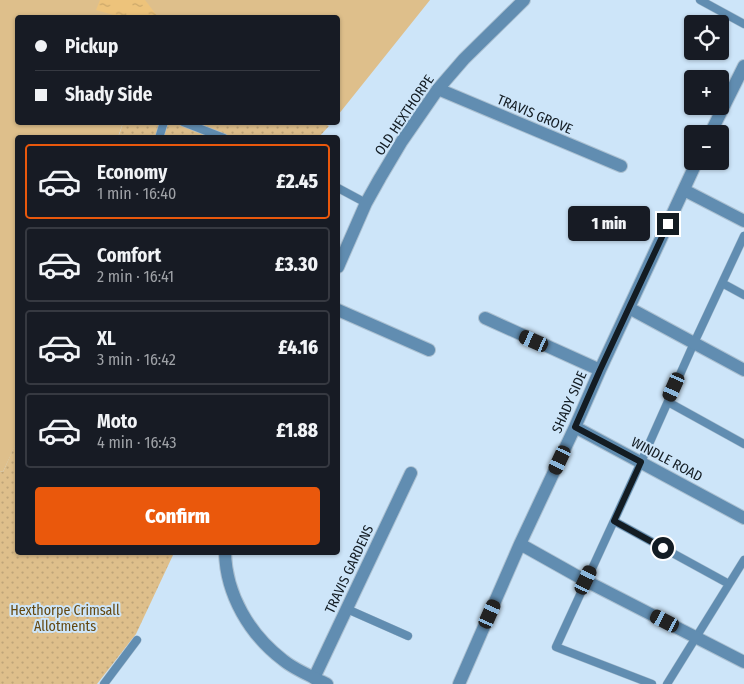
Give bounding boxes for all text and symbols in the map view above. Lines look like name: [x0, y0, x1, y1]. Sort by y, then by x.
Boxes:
map controls: [684, 15, 729, 170]
button: locate: [684, 15, 729, 60]
text: Pickup: [65, 35, 118, 58]
button: +: [684, 70, 729, 115]
street label: OLD HEXTHORPE: [371, 71, 438, 159]
text: Shady Side: [65, 83, 152, 106]
street label: TRAVIS GROVE: [495, 91, 575, 138]
button: −: [684, 125, 729, 170]
icon: car: [37, 159, 82, 204]
text: Economy: [97, 161, 167, 184]
text: £2.45: [276, 170, 318, 193]
text: 1 min · 16:40: [97, 184, 176, 203]
callout: 1 min: [568, 206, 650, 242]
route end: [657, 213, 679, 235]
text: 1 min: [592, 214, 626, 233]
icon: car: [37, 242, 82, 287]
text: Comfort: [97, 244, 161, 267]
text: £3.30: [275, 253, 318, 276]
text: 2 min · 16:41: [97, 267, 174, 286]
icon: car: [37, 325, 82, 370]
text: XL: [97, 327, 116, 350]
car: [517, 328, 550, 354]
text: £4.16: [278, 336, 318, 359]
text: 3 min · 16:42: [97, 350, 176, 369]
street label: SHADY SIDE: [548, 368, 591, 436]
car: [661, 370, 686, 404]
icon: car: [37, 408, 82, 453]
text: Moto: [97, 410, 137, 433]
text: £1.88: [276, 419, 318, 442]
text: 4 min · 16:43: [97, 433, 176, 452]
street label: WINDLE ROAD: [628, 434, 705, 485]
car: [546, 443, 573, 477]
button: Confirm: [35, 487, 320, 545]
street label: TRAVIS GARDENS: [322, 522, 377, 616]
route start: [652, 537, 674, 559]
car: [572, 563, 599, 597]
car: [477, 597, 502, 631]
park label: Hexthorpe Crimsall Allotments: [10, 602, 120, 635]
car: [648, 608, 681, 634]

